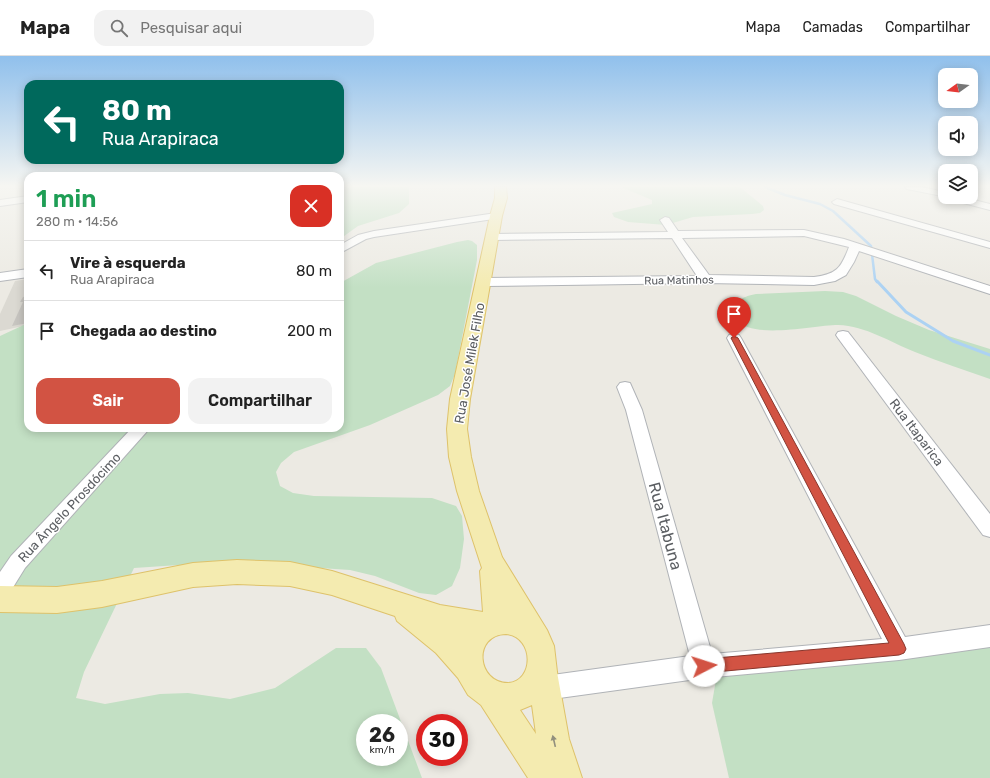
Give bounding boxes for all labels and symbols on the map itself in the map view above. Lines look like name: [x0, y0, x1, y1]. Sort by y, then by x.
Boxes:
north arrow: [938, 68, 978, 108]
street label: Rua Matinhos: [644, 273, 714, 288]
pin: [717, 297, 751, 338]
street label: Rua José Milek Filho: [451, 301, 488, 425]
street label: Rua Itaparica: [887, 396, 947, 469]
street label: Rua Ângelo Prosdócimo: [15, 450, 125, 566]
street label: Rua Itabuna: [645, 480, 686, 572]
position arrow: [683, 645, 725, 687]
speed limit sign: 30: [416, 714, 468, 766]
one-way arrow: [550, 735, 556, 747]

